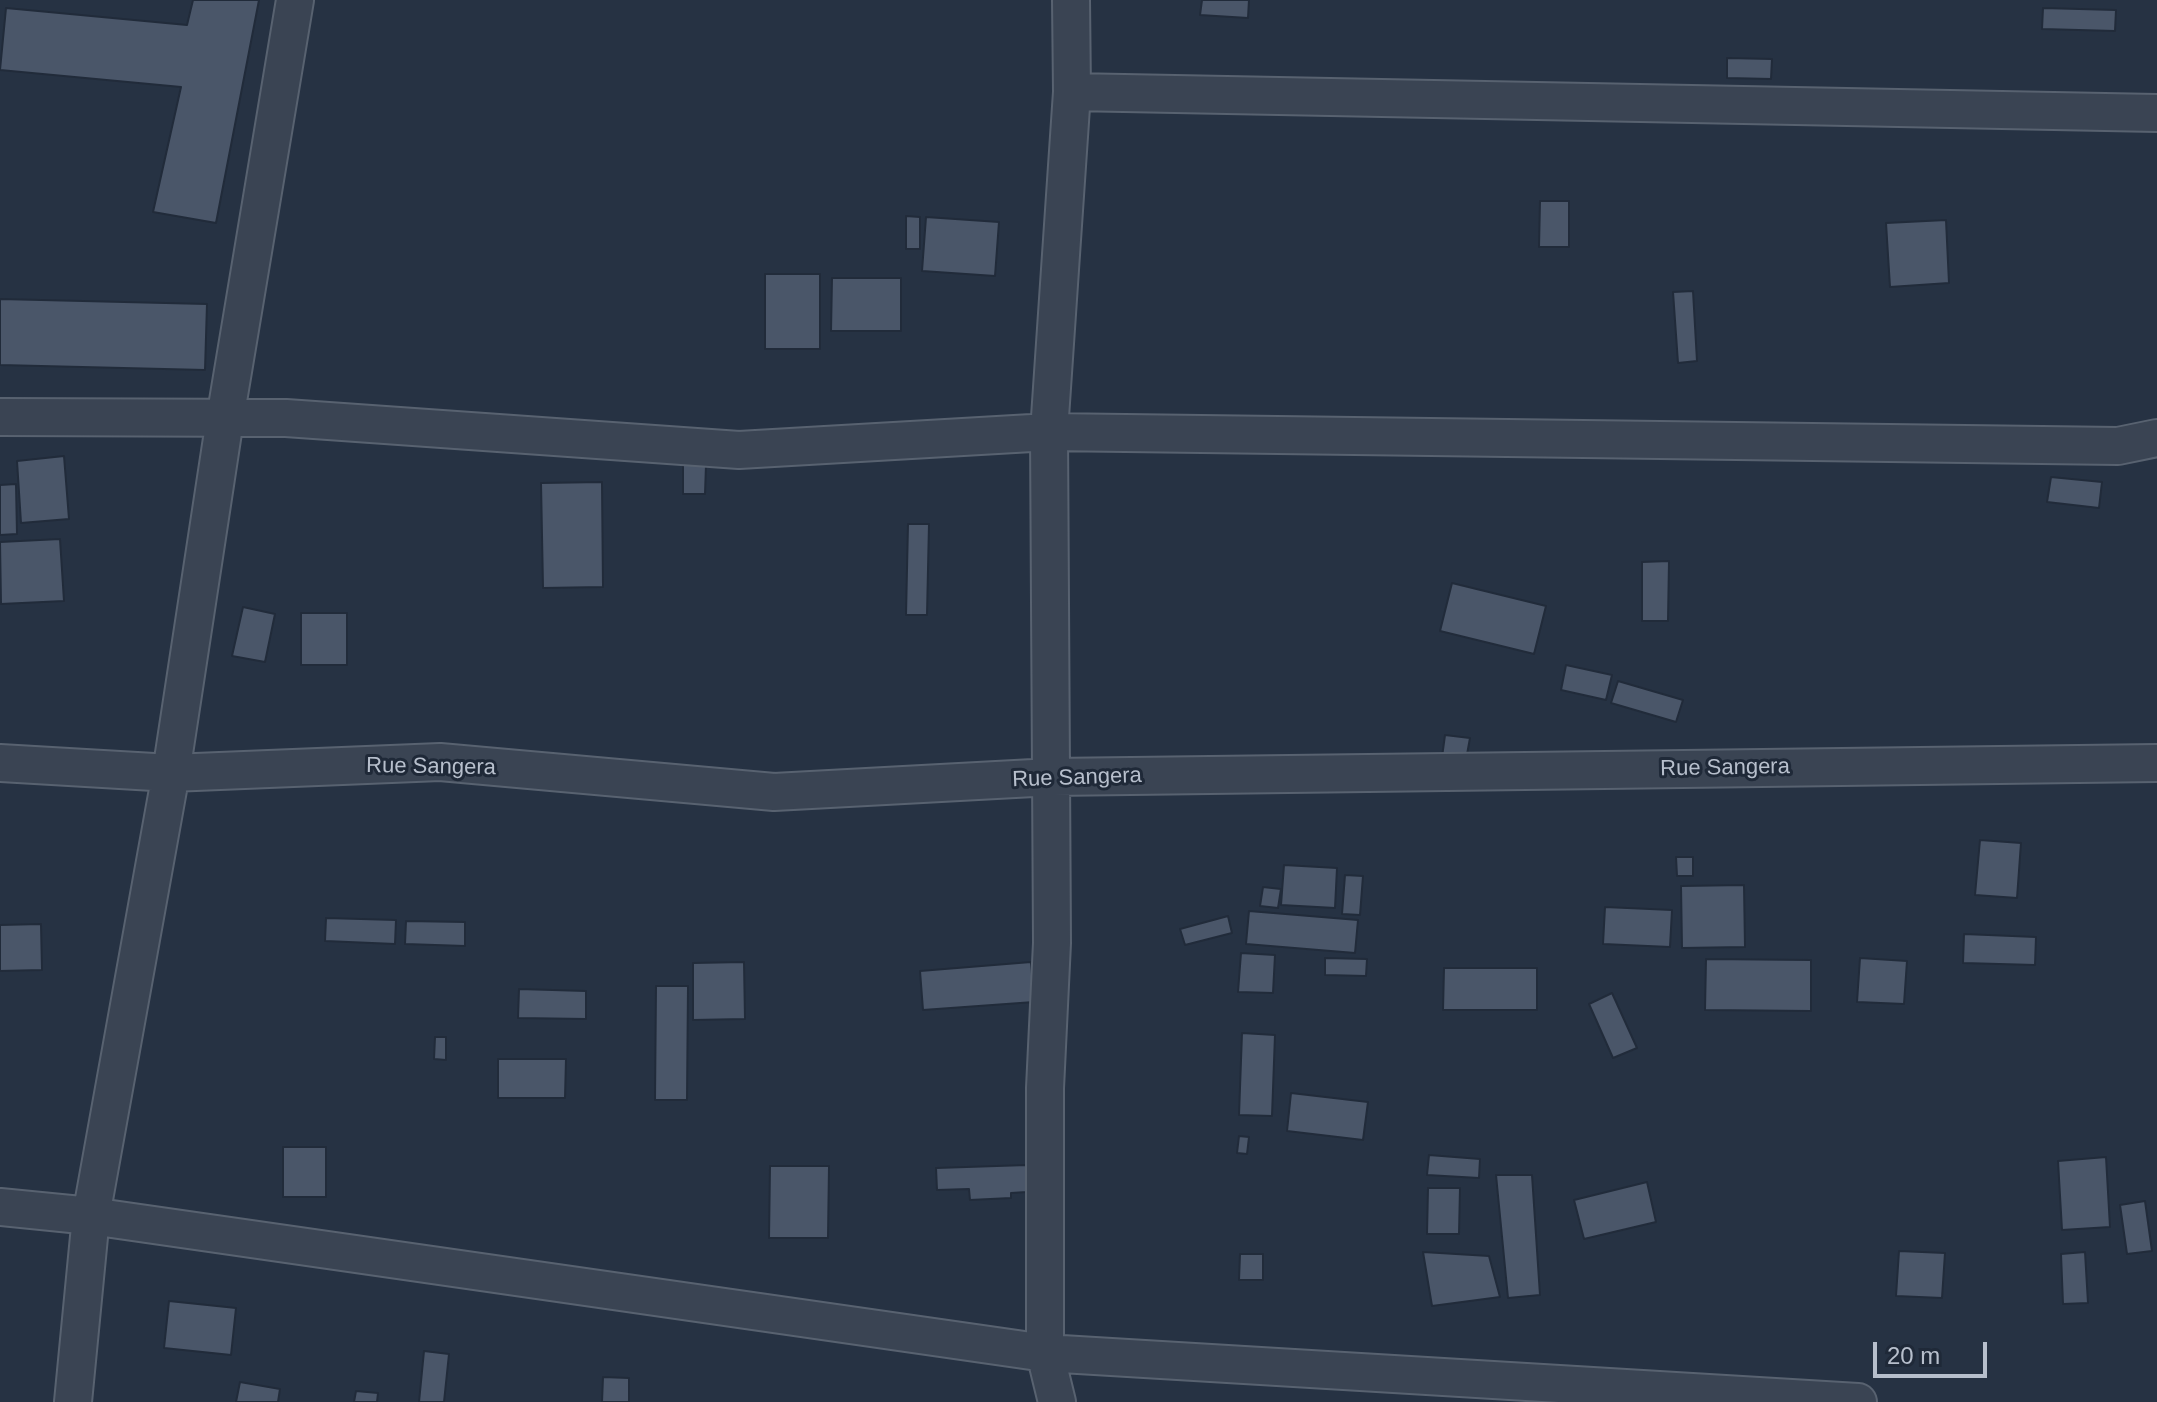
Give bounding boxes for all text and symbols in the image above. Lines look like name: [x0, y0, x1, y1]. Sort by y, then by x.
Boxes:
street label: Rue Sangera: [366, 753, 496, 781]
street label: Rue Sangera: [1660, 754, 1790, 782]
street label: Rue Sangera: [1012, 763, 1142, 793]
scale bar: [1877, 1326, 1991, 1376]
text: 20 m: [1887, 1342, 1940, 1369]

